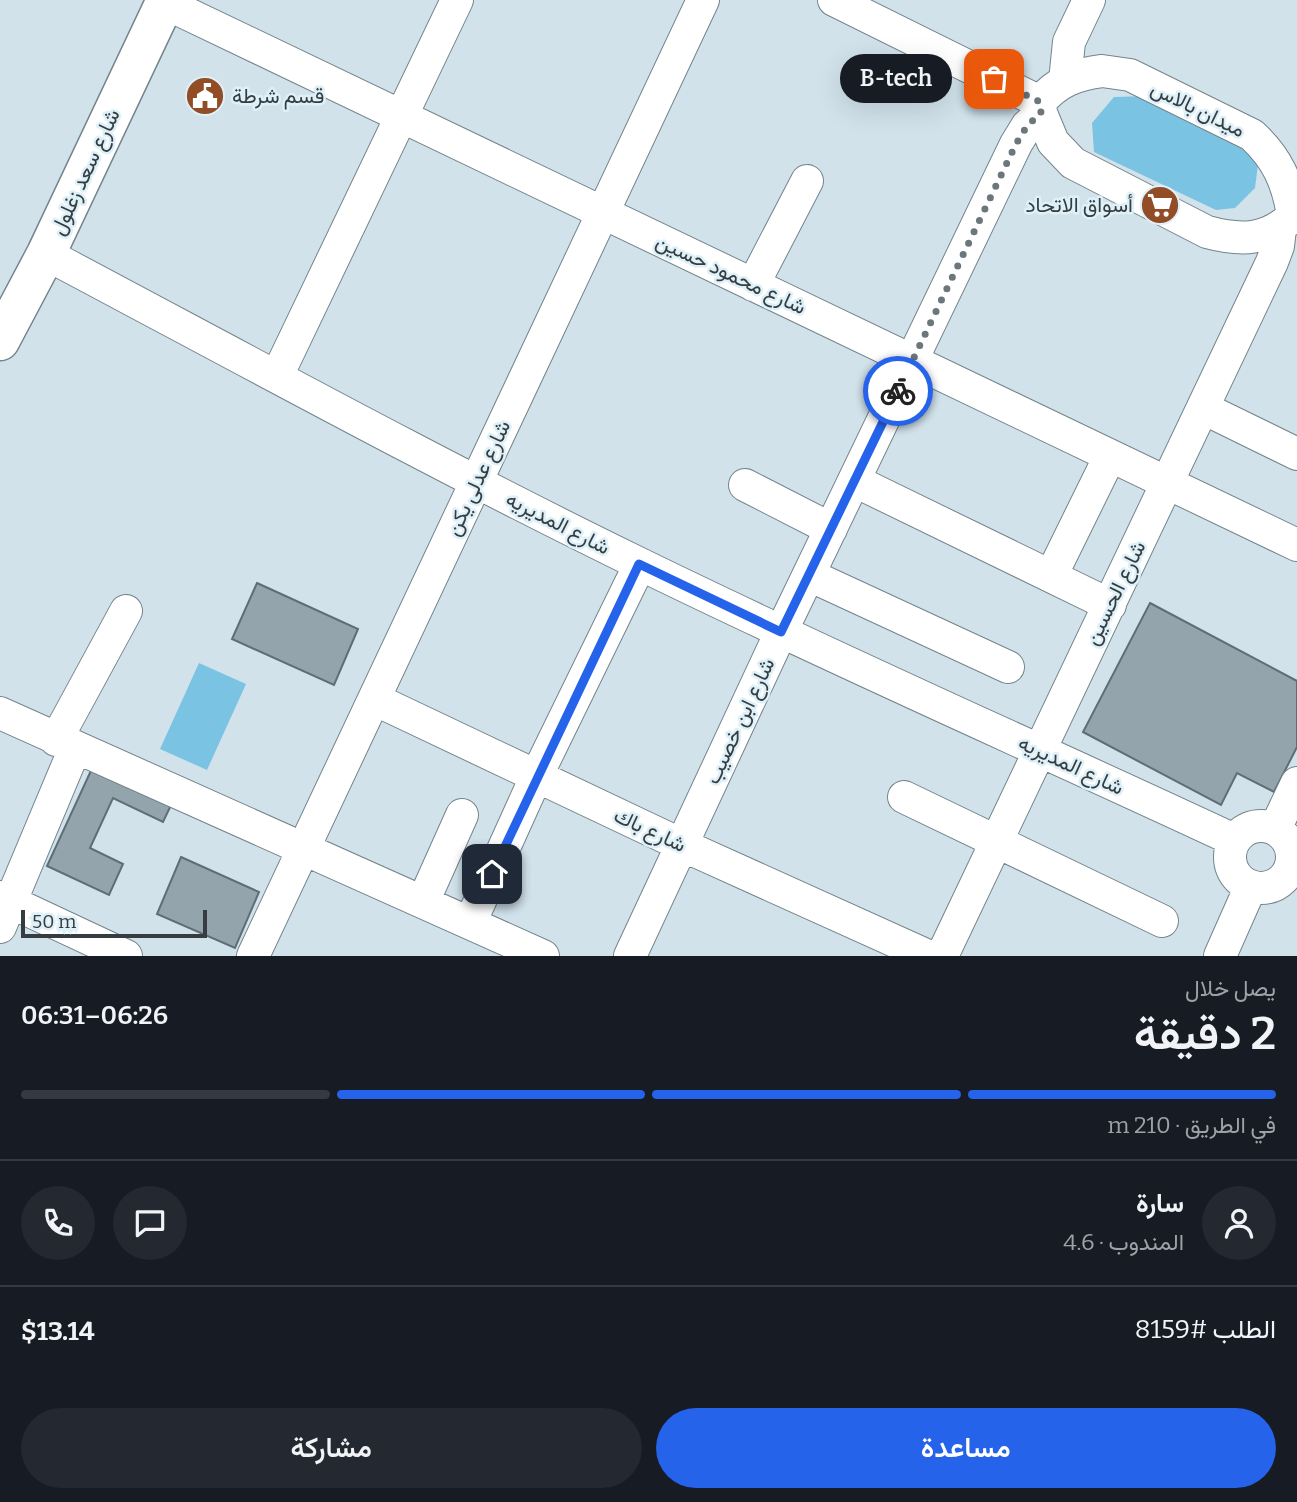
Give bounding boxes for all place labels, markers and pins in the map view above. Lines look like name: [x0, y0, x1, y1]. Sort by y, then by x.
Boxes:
pin: [964, 49, 1024, 109]
callout: B-tech: [840, 55, 952, 104]
public building icon: قسم شرطة: [184, 75, 226, 117]
place label: قسم شرطة: [232, 83, 324, 110]
supermarket icon: أسواق الاتحاد: [1139, 184, 1181, 226]
place label: أسواق الاتحاد: [1026, 192, 1133, 218]
pin: [462, 844, 522, 904]

